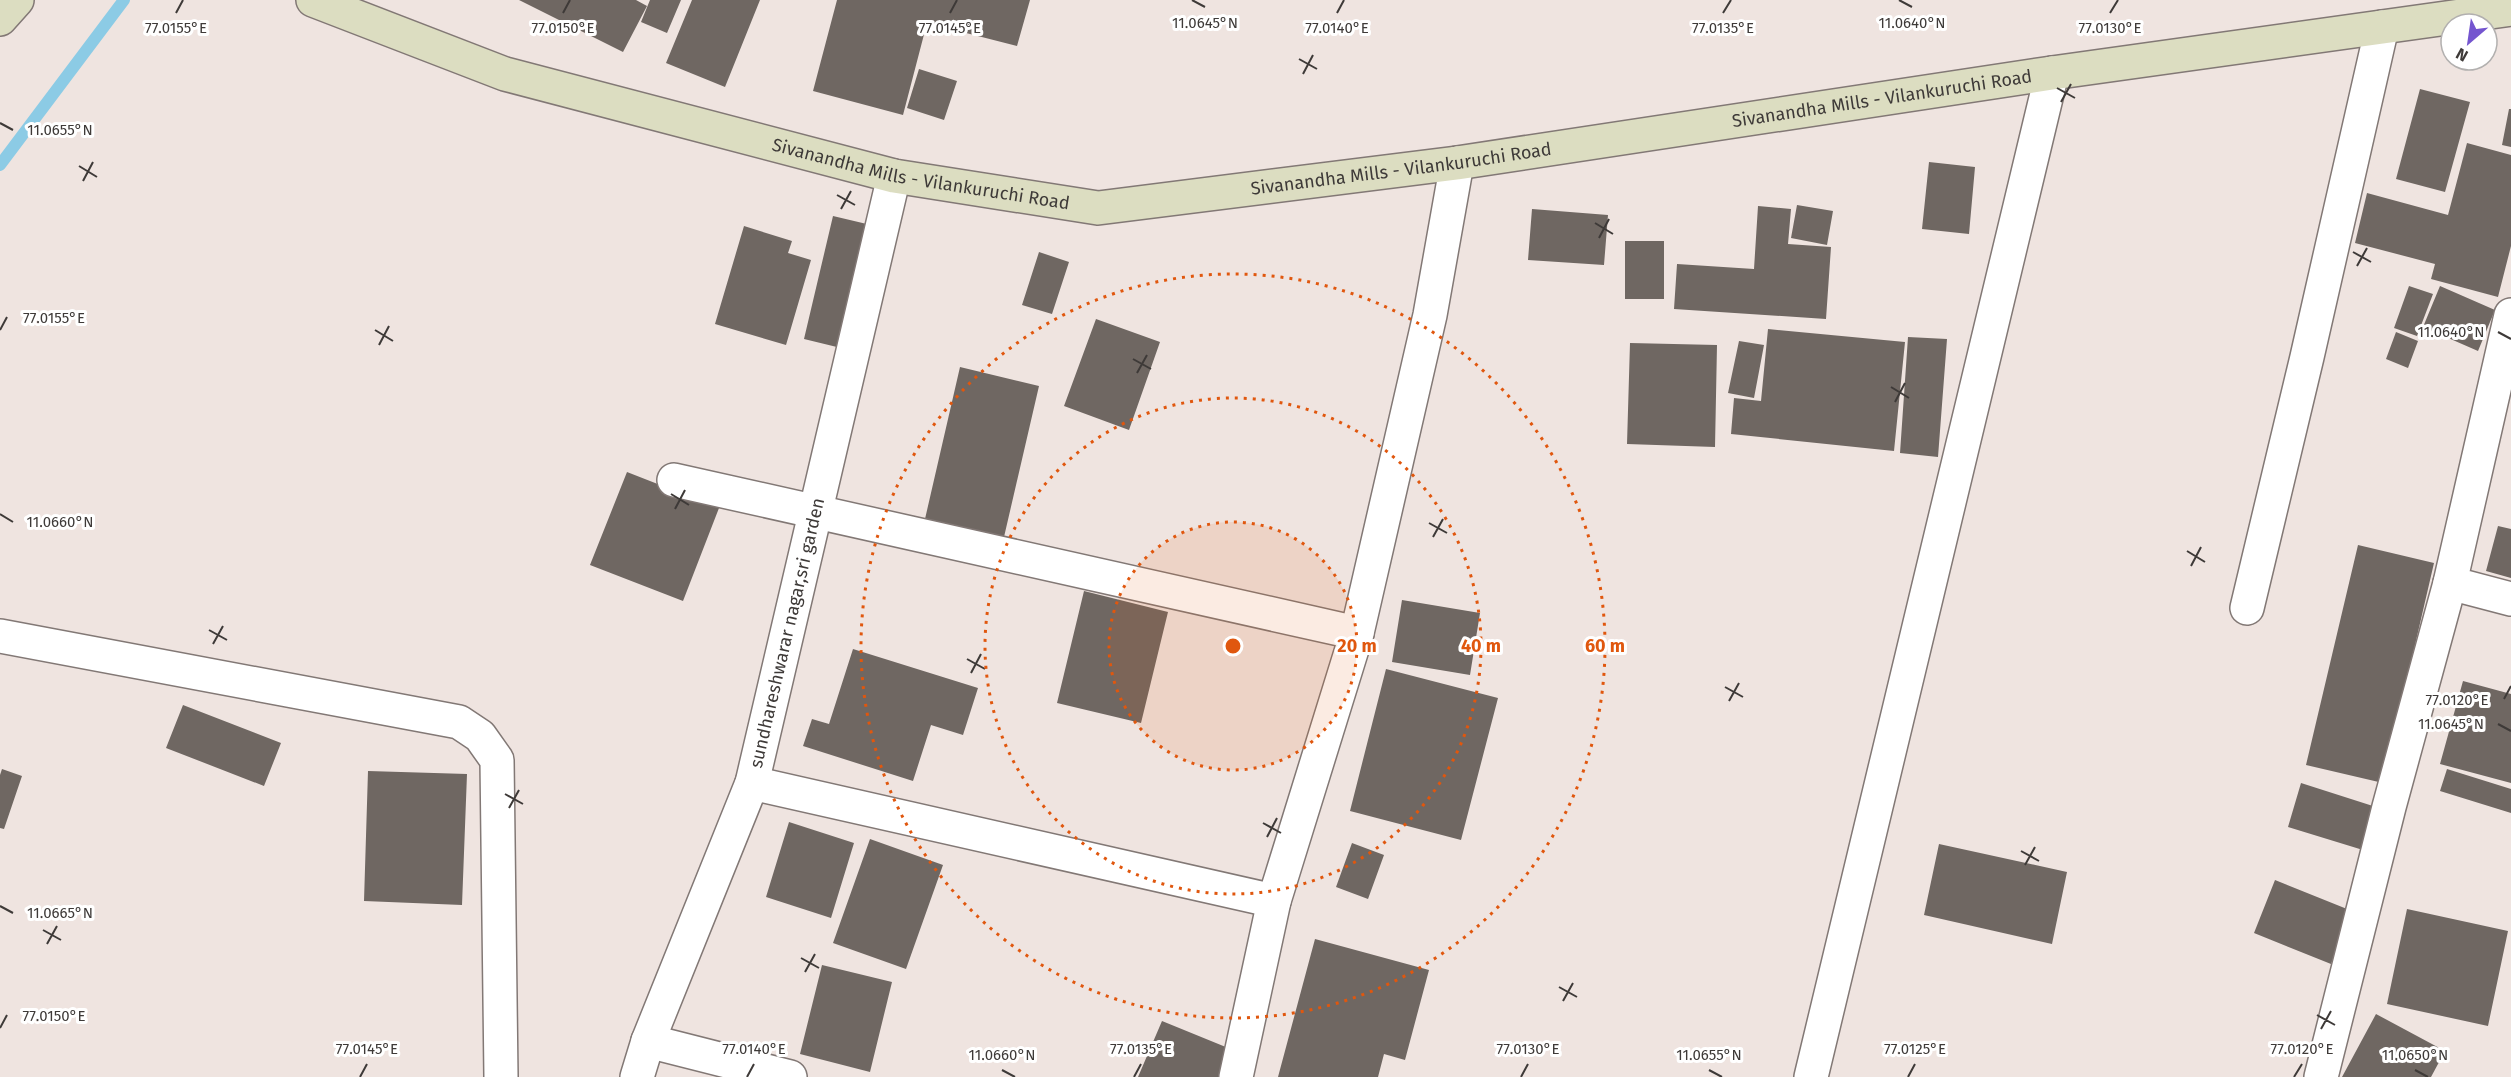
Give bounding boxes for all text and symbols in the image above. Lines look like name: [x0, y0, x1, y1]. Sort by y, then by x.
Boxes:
north arrow: [2439, 12, 2499, 72]
text: 11.0645°N: [1172, 14, 1238, 32]
text: 11.0640°N: [1878, 14, 1946, 32]
text: 77.0155°E: [145, 19, 207, 37]
text: 77.0150°E: [532, 19, 595, 37]
text: 77.0145°E: [919, 19, 981, 37]
text: 77.0140°E: [1305, 19, 1369, 37]
text: 77.0135°E: [1692, 19, 1754, 37]
text: 77.0130°E: [2079, 19, 2141, 37]
text: N: [2453, 44, 2471, 66]
street label: Sivanandha Mills - Vilankuruchi Road: [1730, 65, 2033, 132]
text: 11.0655°N: [27, 121, 93, 139]
street label: Sivanandha Mills - Vilankuruchi Road: [770, 134, 1071, 214]
street label: Sivanandha Mills - Vilankuruchi Road: [1249, 138, 1553, 200]
text: 77.0155°E: [23, 309, 85, 327]
text: 11.0640°N: [2417, 323, 2485, 341]
street label: sundhareshwarar nagar,sri garden: [745, 496, 829, 770]
text: 11.0660°N: [26, 513, 94, 531]
text: 20 m: [1337, 635, 1377, 657]
text: 40 m: [1461, 635, 1501, 657]
text: 60 m: [1585, 635, 1625, 657]
centre of rings: [1223, 636, 1243, 656]
text: 77.0120°E: [2426, 691, 2488, 709]
text: 11.0645°N: [2418, 715, 2484, 733]
text: 11.0665°N: [27, 904, 93, 922]
text: 77.0150°E: [23, 1007, 86, 1025]
text: 77.0145°E: [336, 1040, 398, 1058]
text: 77.0140°E: [722, 1040, 786, 1058]
text: 77.0135°E: [1110, 1040, 1172, 1058]
text: 77.0130°E: [1497, 1040, 1559, 1058]
text: 77.0125°E: [1884, 1040, 1946, 1058]
text: 77.0120°E: [2271, 1040, 2333, 1058]
text: 11.0660°N: [968, 1046, 1036, 1064]
text: 11.0655°N: [1676, 1046, 1742, 1064]
text: 11.0650°N: [2382, 1046, 2448, 1064]

